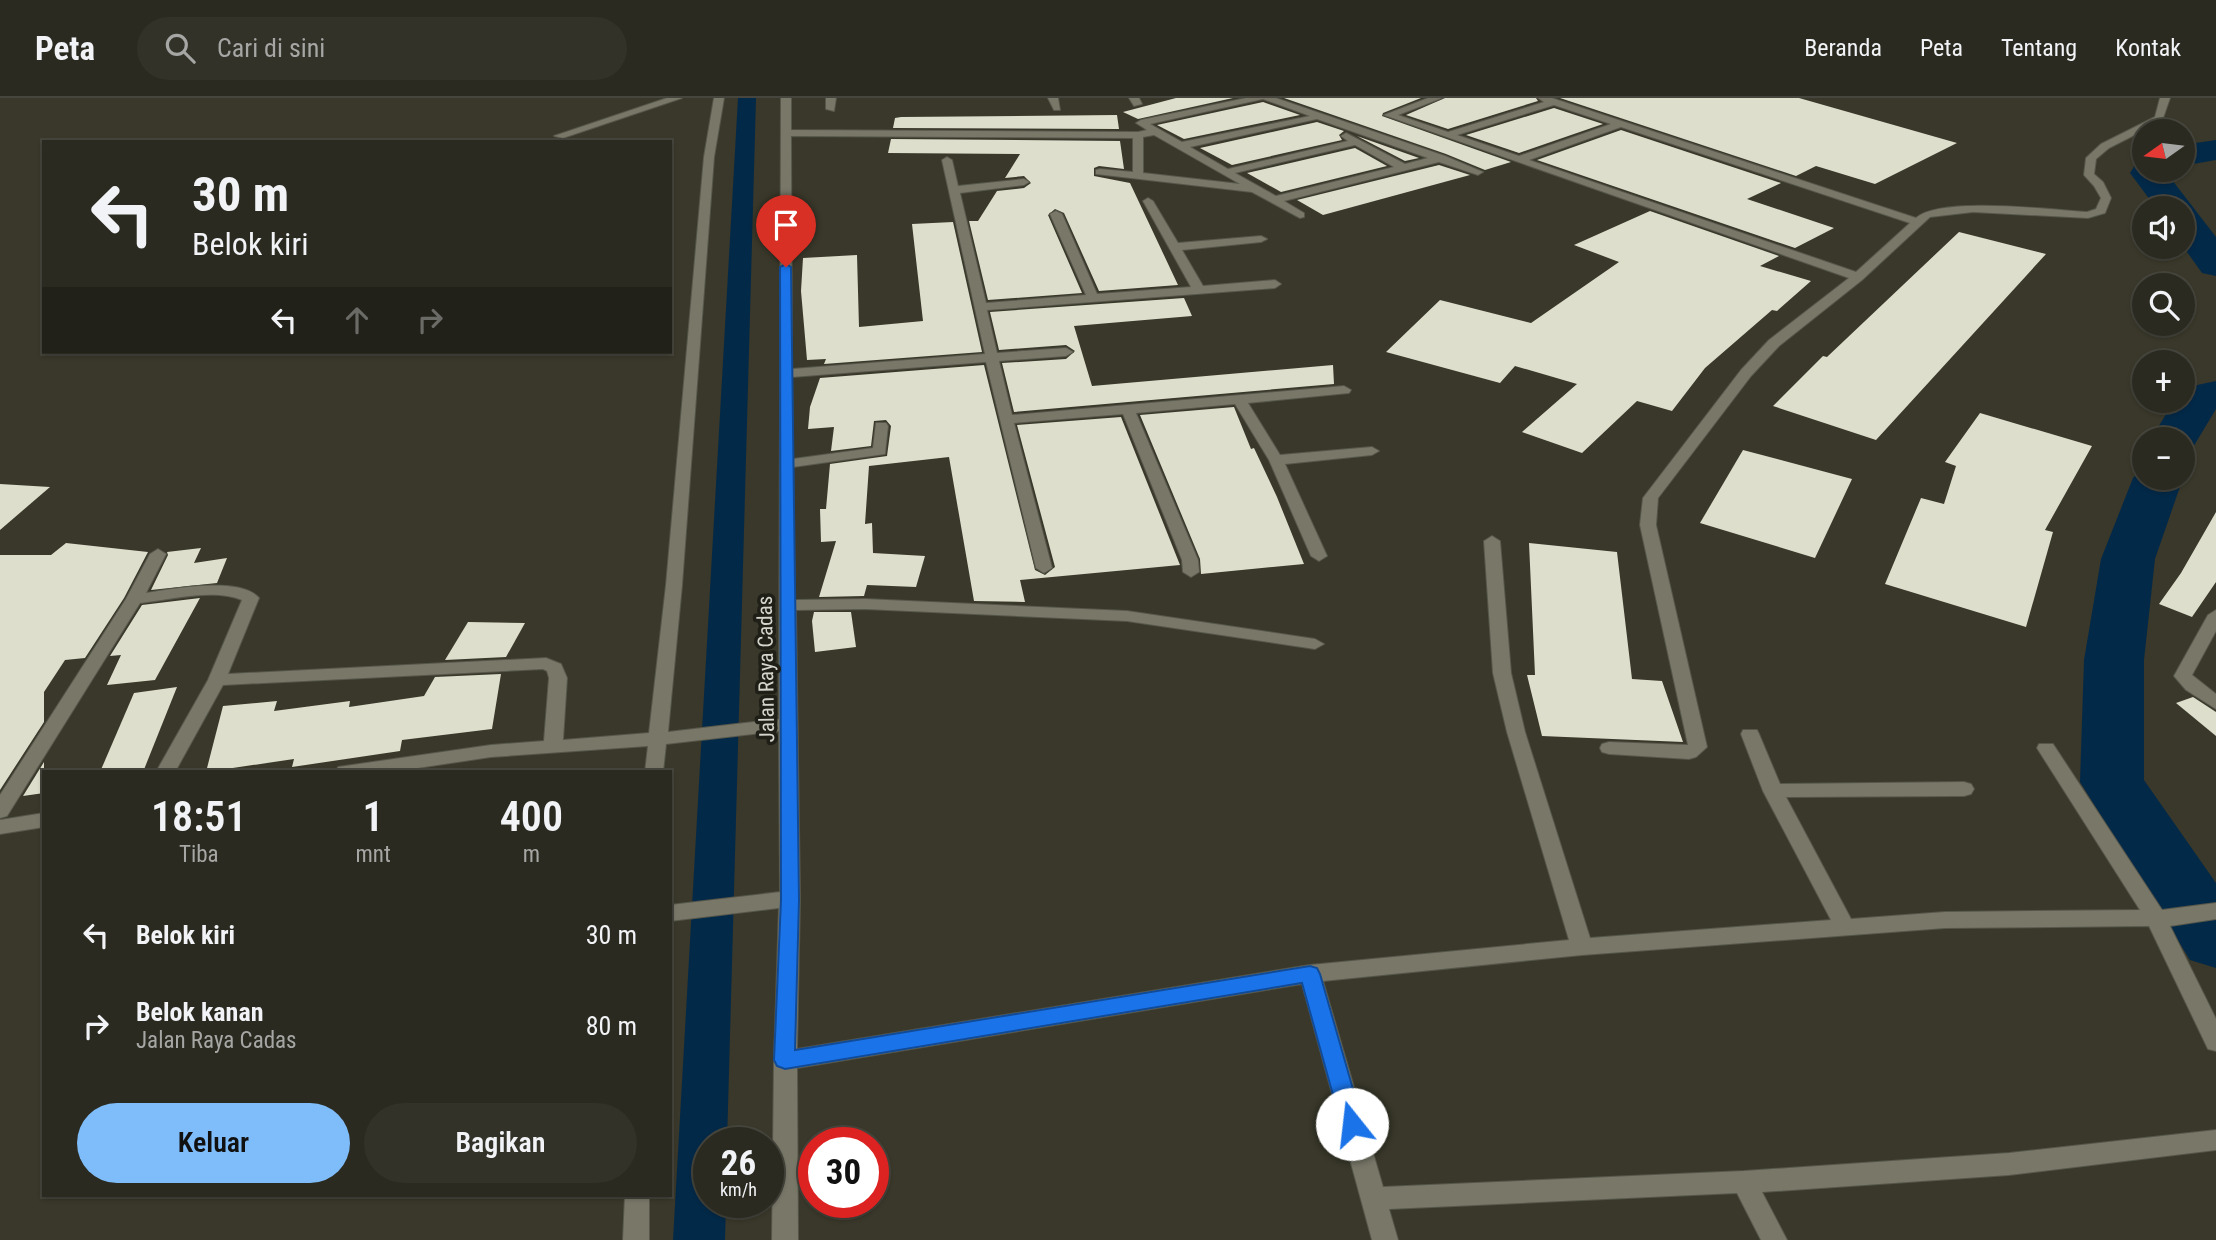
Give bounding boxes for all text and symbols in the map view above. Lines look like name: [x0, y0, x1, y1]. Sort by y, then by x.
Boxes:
search box: [137, 17, 627, 80]
text: Peta: [35, 29, 95, 68]
icon: search: [161, 29, 199, 67]
text: Cari di sini: [217, 33, 325, 63]
text: Beranda: [1804, 34, 1882, 62]
text: Peta: [1920, 34, 1963, 62]
text: Tentang: [2001, 34, 2077, 62]
text: Kontak: [2115, 34, 2181, 62]
north arrow: [2132, 119, 2194, 182]
map controls: [2132, 119, 2195, 490]
text: 30 m: [192, 166, 289, 223]
icon: left: [77, 168, 168, 259]
pin: [756, 195, 816, 267]
button: sound: [2132, 196, 2195, 259]
icon: arrive: [767, 206, 805, 244]
text: Belok kiri: [192, 225, 309, 263]
button: search: [2132, 273, 2195, 336]
icon: left: [265, 301, 303, 339]
icon: ahead: [338, 301, 376, 339]
icon: right: [411, 301, 449, 339]
button: +: [2132, 350, 2195, 413]
button: −: [2132, 427, 2195, 490]
street label: Jalan Raya Cadas: [753, 595, 779, 743]
text: 18:51: [151, 792, 247, 841]
text: 1: [363, 792, 384, 841]
text: 400: [500, 792, 563, 841]
text: Tiba: [179, 841, 219, 868]
text: mnt: [355, 841, 391, 868]
text: m: [523, 841, 540, 868]
icon: left: [77, 916, 115, 954]
text: Belok kiri: [136, 920, 235, 950]
text: 30 m: [586, 920, 637, 950]
text: Belok kanan: [136, 997, 263, 1027]
icon: right: [77, 1007, 115, 1045]
text: 80 m: [586, 1011, 637, 1041]
text: Jalan Raya Cadas: [136, 1027, 297, 1054]
position arrow: [1315, 1087, 1389, 1161]
button: Keluar: [77, 1103, 350, 1183]
button: Bagikan: [364, 1103, 637, 1183]
speed limit sign: 30: [798, 1127, 889, 1218]
text: 26: [721, 1143, 756, 1184]
text: km/h: [720, 1179, 757, 1200]

